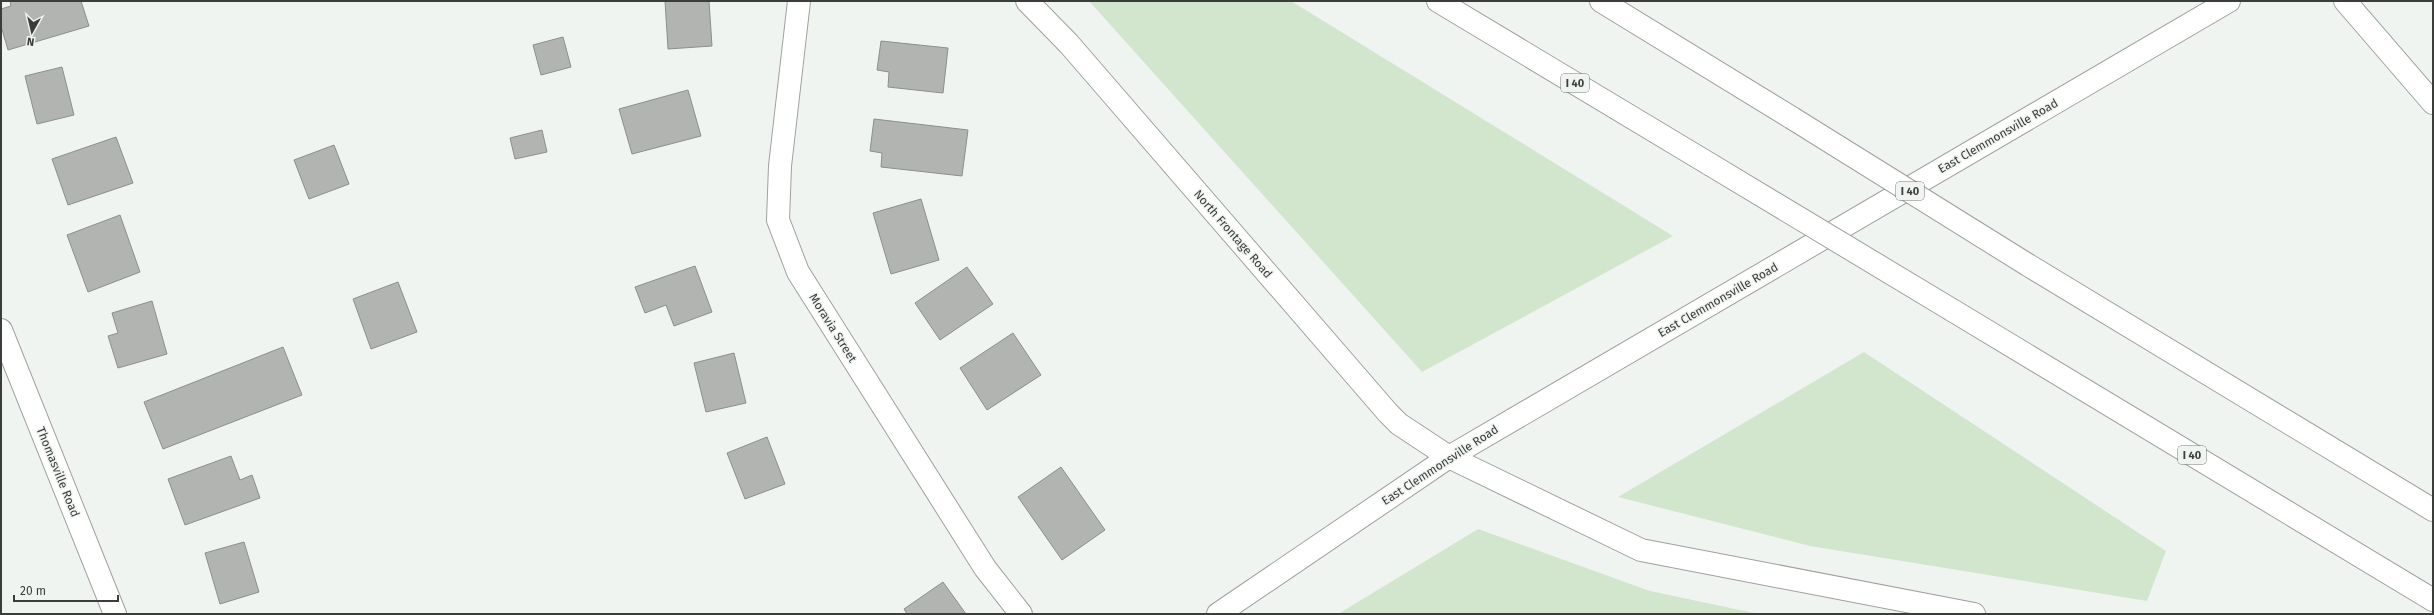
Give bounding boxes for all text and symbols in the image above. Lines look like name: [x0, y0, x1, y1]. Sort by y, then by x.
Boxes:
north arrow: [12, 12, 52, 52]
text: N: [26, 34, 35, 48]
road number: I 40: [1561, 74, 1589, 92]
street label: East Clemmonsville Road: [1936, 96, 2060, 176]
road number: I 40: [1896, 182, 1924, 200]
street label: North Frontage Road: [1191, 187, 1275, 281]
street label: East Clemmonsville Road: [1656, 260, 1780, 340]
street label: Moravia Street: [806, 291, 860, 366]
street label: East Clemmonsville Road: [1379, 422, 1501, 508]
street label: Thomasville Road: [34, 425, 82, 519]
road number: I 40: [2178, 446, 2206, 464]
scale bar: [14, 577, 118, 603]
text: 20 m: [20, 584, 46, 598]

